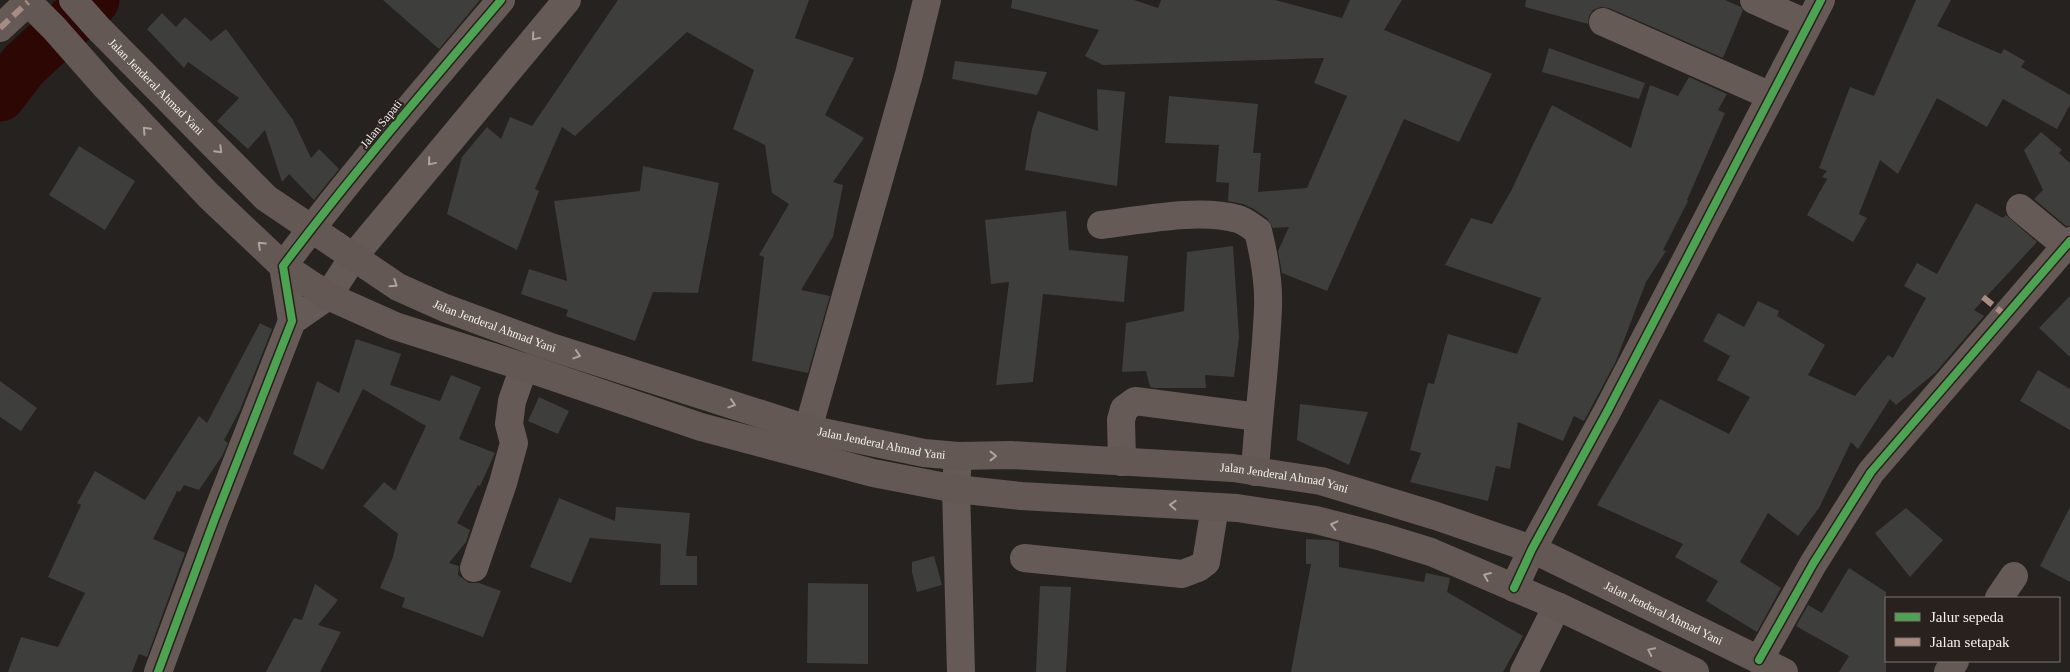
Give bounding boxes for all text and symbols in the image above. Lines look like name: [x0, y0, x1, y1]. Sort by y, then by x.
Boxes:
one-way arrow: [532, 32, 541, 41]
street label: Jalan Jenderal Ahmad Yani: [105, 35, 207, 138]
street label: Jalan Sapati: [357, 97, 405, 151]
one-way arrow: [143, 127, 152, 136]
one-way arrow: [213, 144, 222, 153]
one-way arrow: [428, 157, 437, 166]
one-way arrow: [258, 242, 267, 251]
one-way arrow: [388, 278, 397, 287]
street label: Jalan Jenderal Ahmad Yani: [431, 297, 558, 355]
one-way arrow: [573, 349, 581, 359]
one-way arrow: [728, 398, 736, 408]
street label: Jalan Jenderal Ahmad Yani: [816, 424, 947, 462]
one-way arrow: [990, 451, 998, 461]
street label: Jalan Jenderal Ahmad Yani: [1220, 460, 1351, 496]
one-way arrow: [1169, 499, 1177, 510]
one-way arrow: [1329, 520, 1338, 531]
one-way arrow: [1483, 572, 1492, 583]
street label: Jalan Jenderal Ahmad Yani: [1602, 578, 1726, 648]
legend: [1885, 597, 2060, 662]
text: Jalur sepeda: [1930, 609, 2004, 625]
text: Jalan setapak: [1930, 634, 2010, 650]
one-way arrow: [1647, 647, 1656, 657]

